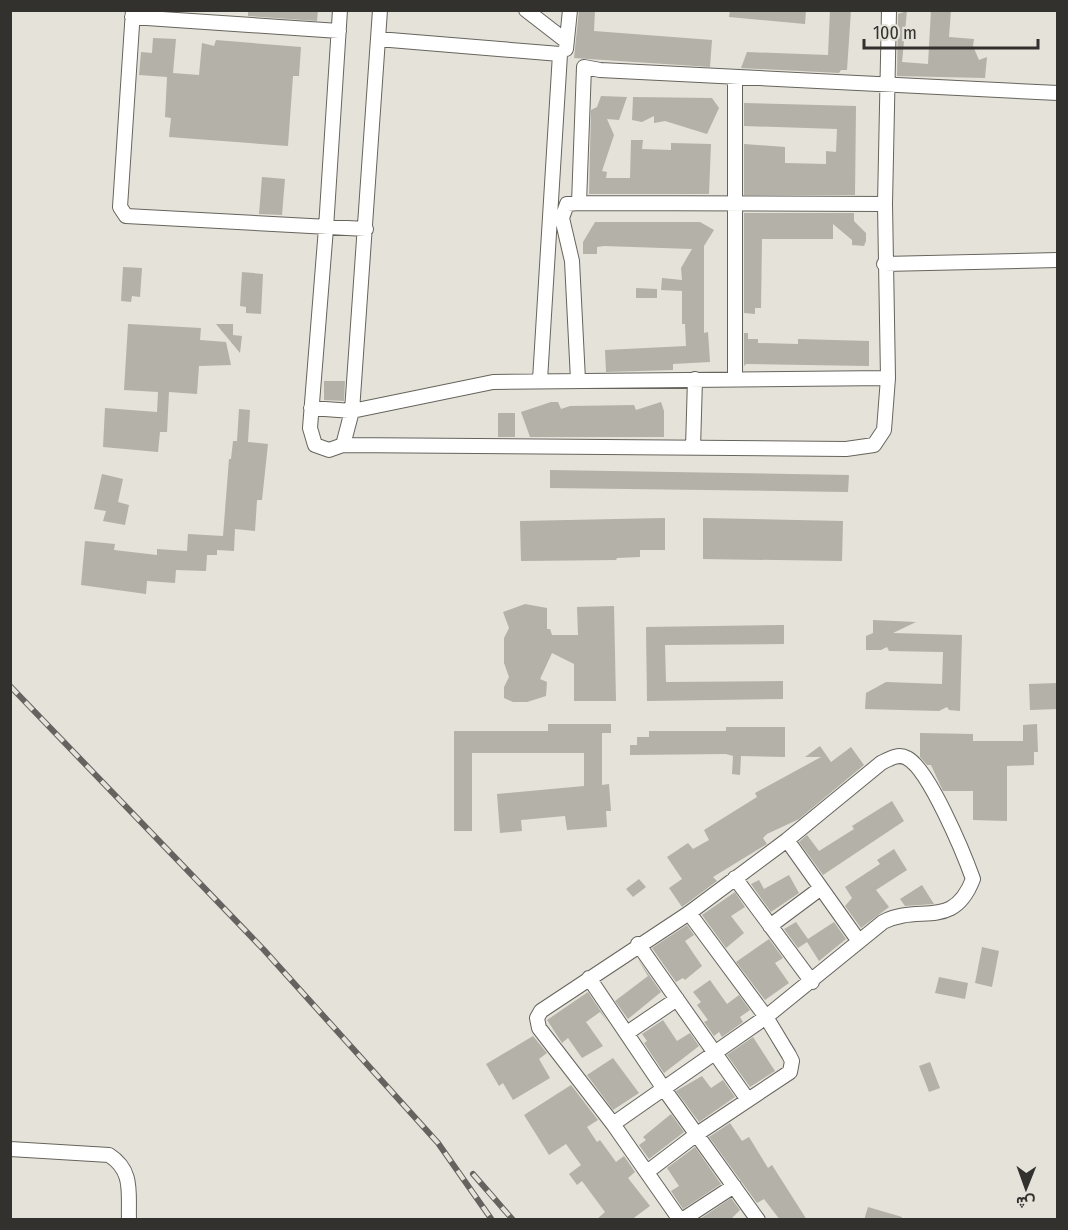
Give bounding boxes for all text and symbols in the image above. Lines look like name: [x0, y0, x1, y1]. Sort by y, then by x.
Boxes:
scale bar: [864, 12, 1038, 50]
text: 100 m: [873, 22, 917, 44]
north arrow: [996, 1158, 1056, 1218]
text: ش: [1016, 1193, 1036, 1212]

